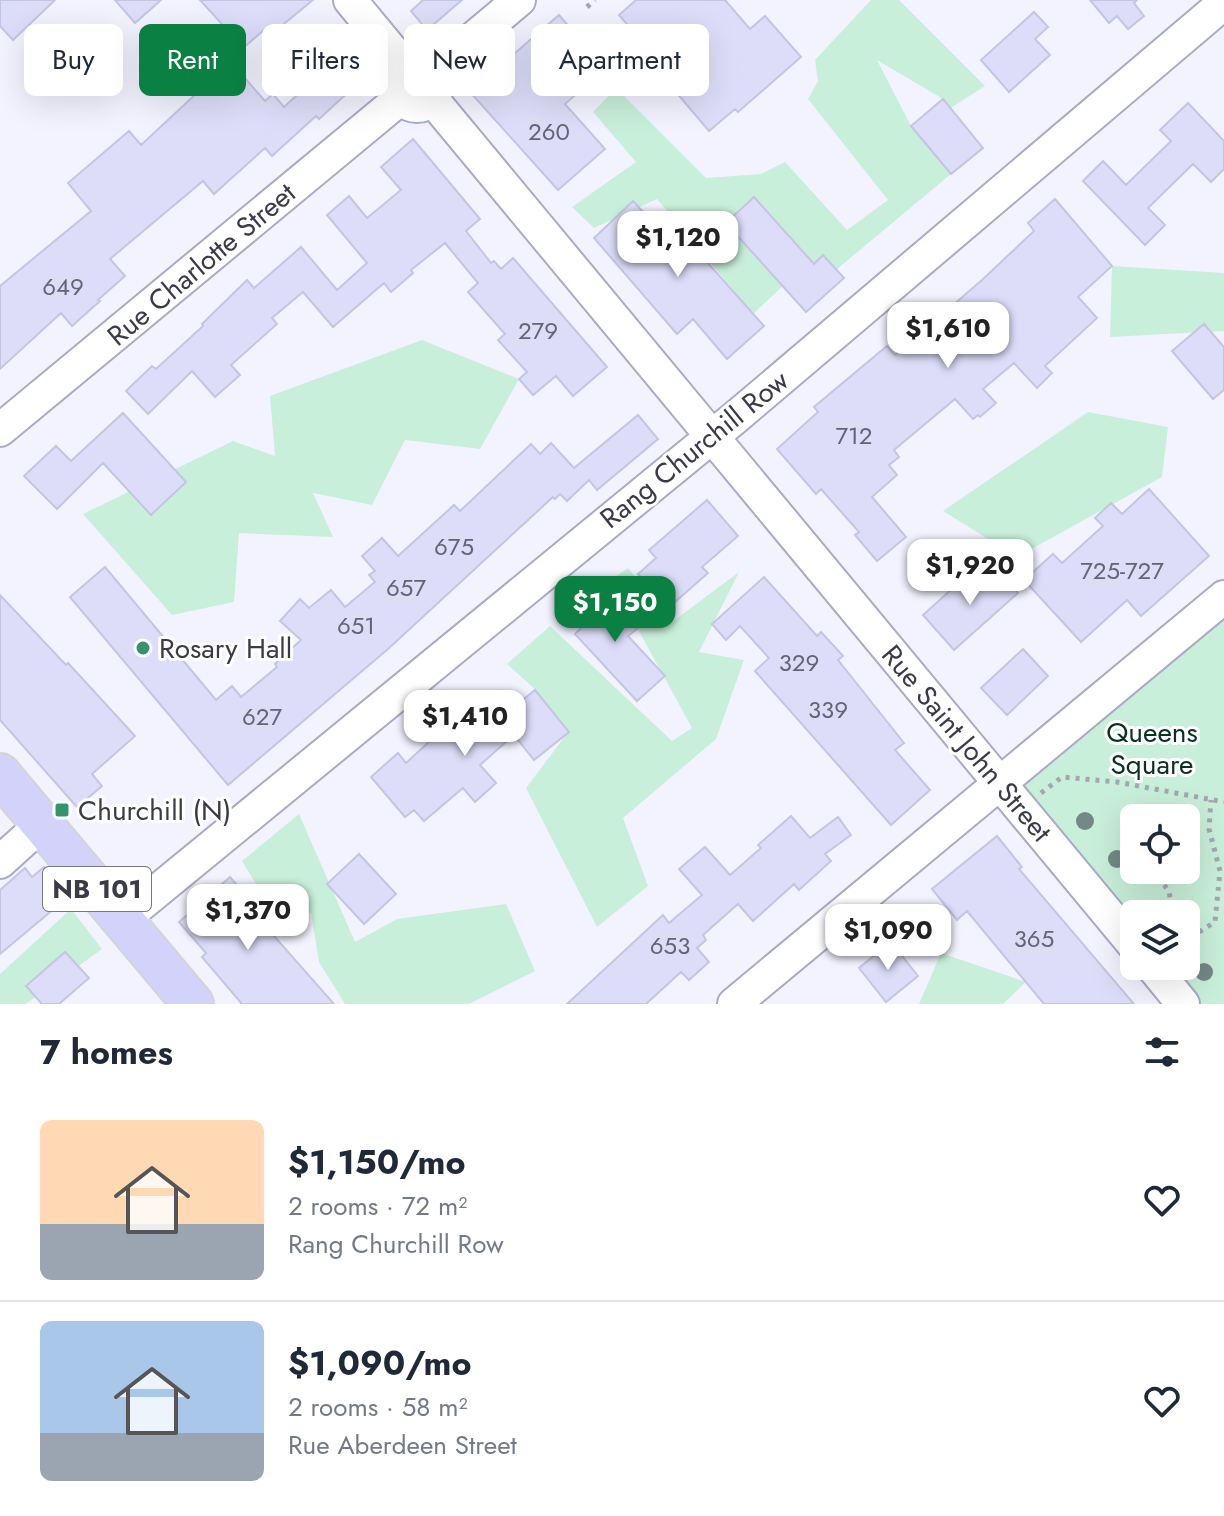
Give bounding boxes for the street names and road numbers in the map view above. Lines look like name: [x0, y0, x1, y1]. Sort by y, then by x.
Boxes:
street label: Rue Charlotte Street: [98, 173, 305, 356]
street label: Rang Churchill Row: [591, 360, 797, 538]
street label: Rue Saint John Street: [872, 636, 1061, 851]
road number: NB 101: [43, 867, 151, 911]

